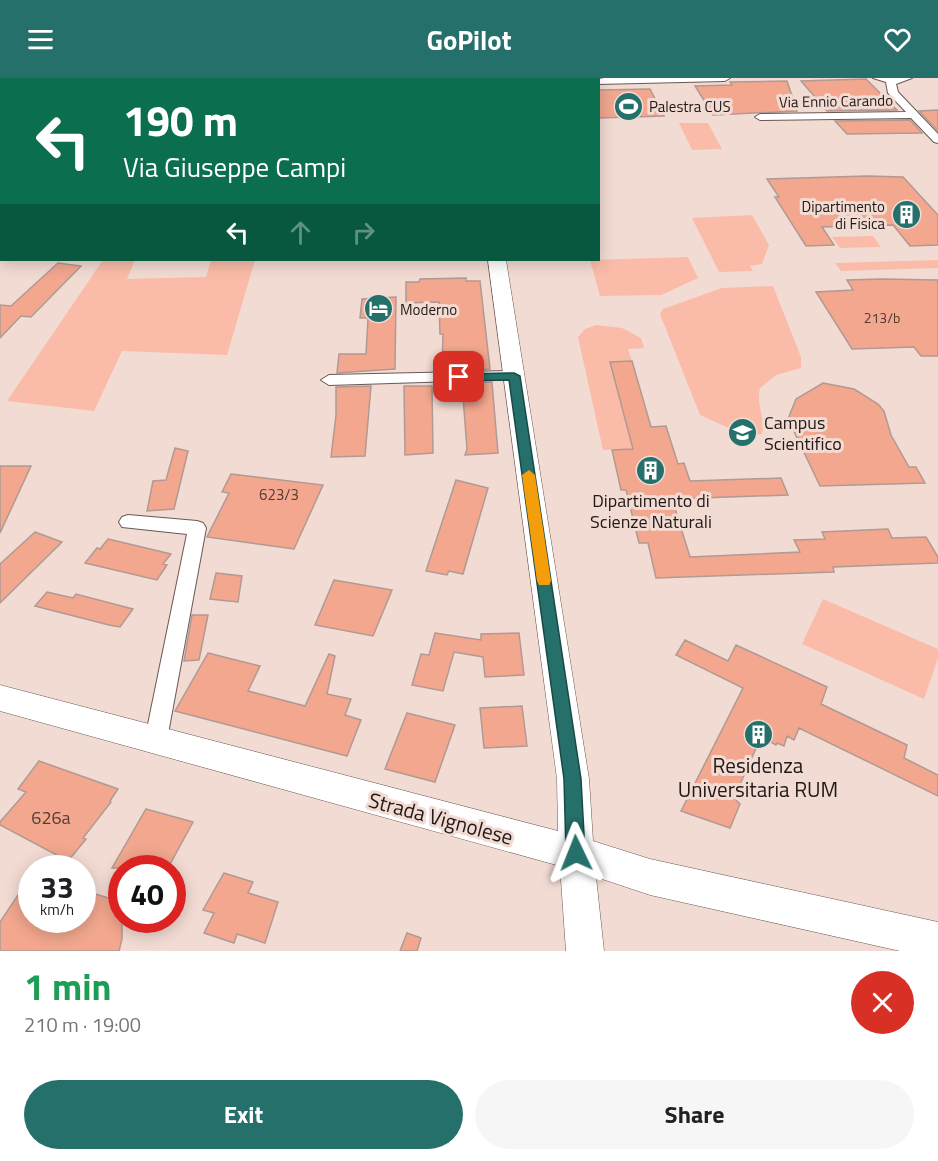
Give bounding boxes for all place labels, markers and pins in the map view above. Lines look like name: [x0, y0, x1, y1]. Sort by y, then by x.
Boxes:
sports icon: Palestra CUS: [612, 90, 644, 122]
place label: Palestra CUS: [649, 95, 731, 118]
place label: Dipartimento di Fisica: [802, 195, 885, 235]
building icon: Dipartimento di Fisica: [890, 199, 922, 231]
hotel icon: Moderno: [363, 293, 395, 325]
place label: Moderno: [400, 298, 457, 321]
pin: [433, 351, 484, 402]
place label: Campus Scientifico: [764, 409, 842, 457]
school or university icon: Campus Scientifico: [727, 416, 759, 448]
building icon: Dipartimento di Scienze Naturali: [635, 455, 667, 487]
place label: Dipartimento di Scienze Naturali: [590, 487, 712, 535]
building icon: Residenza Universitaria RUM: [742, 718, 774, 750]
place label: Residenza Universitaria RUM: [678, 749, 838, 805]

